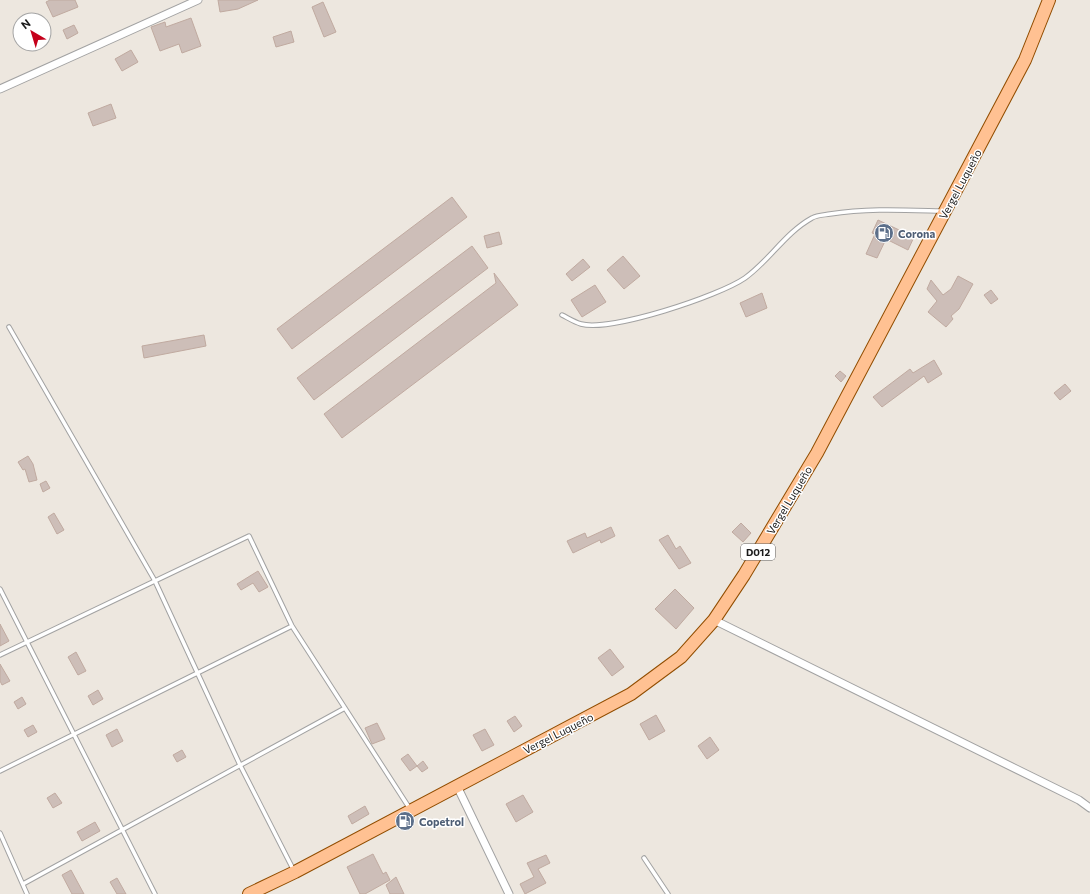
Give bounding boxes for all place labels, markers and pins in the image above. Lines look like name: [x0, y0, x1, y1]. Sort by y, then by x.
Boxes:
fuel station icon: Corona: [873, 222, 895, 244]
place label: Corona: [898, 227, 935, 240]
fuel station icon: Copetrol: [394, 810, 416, 832]
place label: Copetrol: [419, 815, 464, 828]

